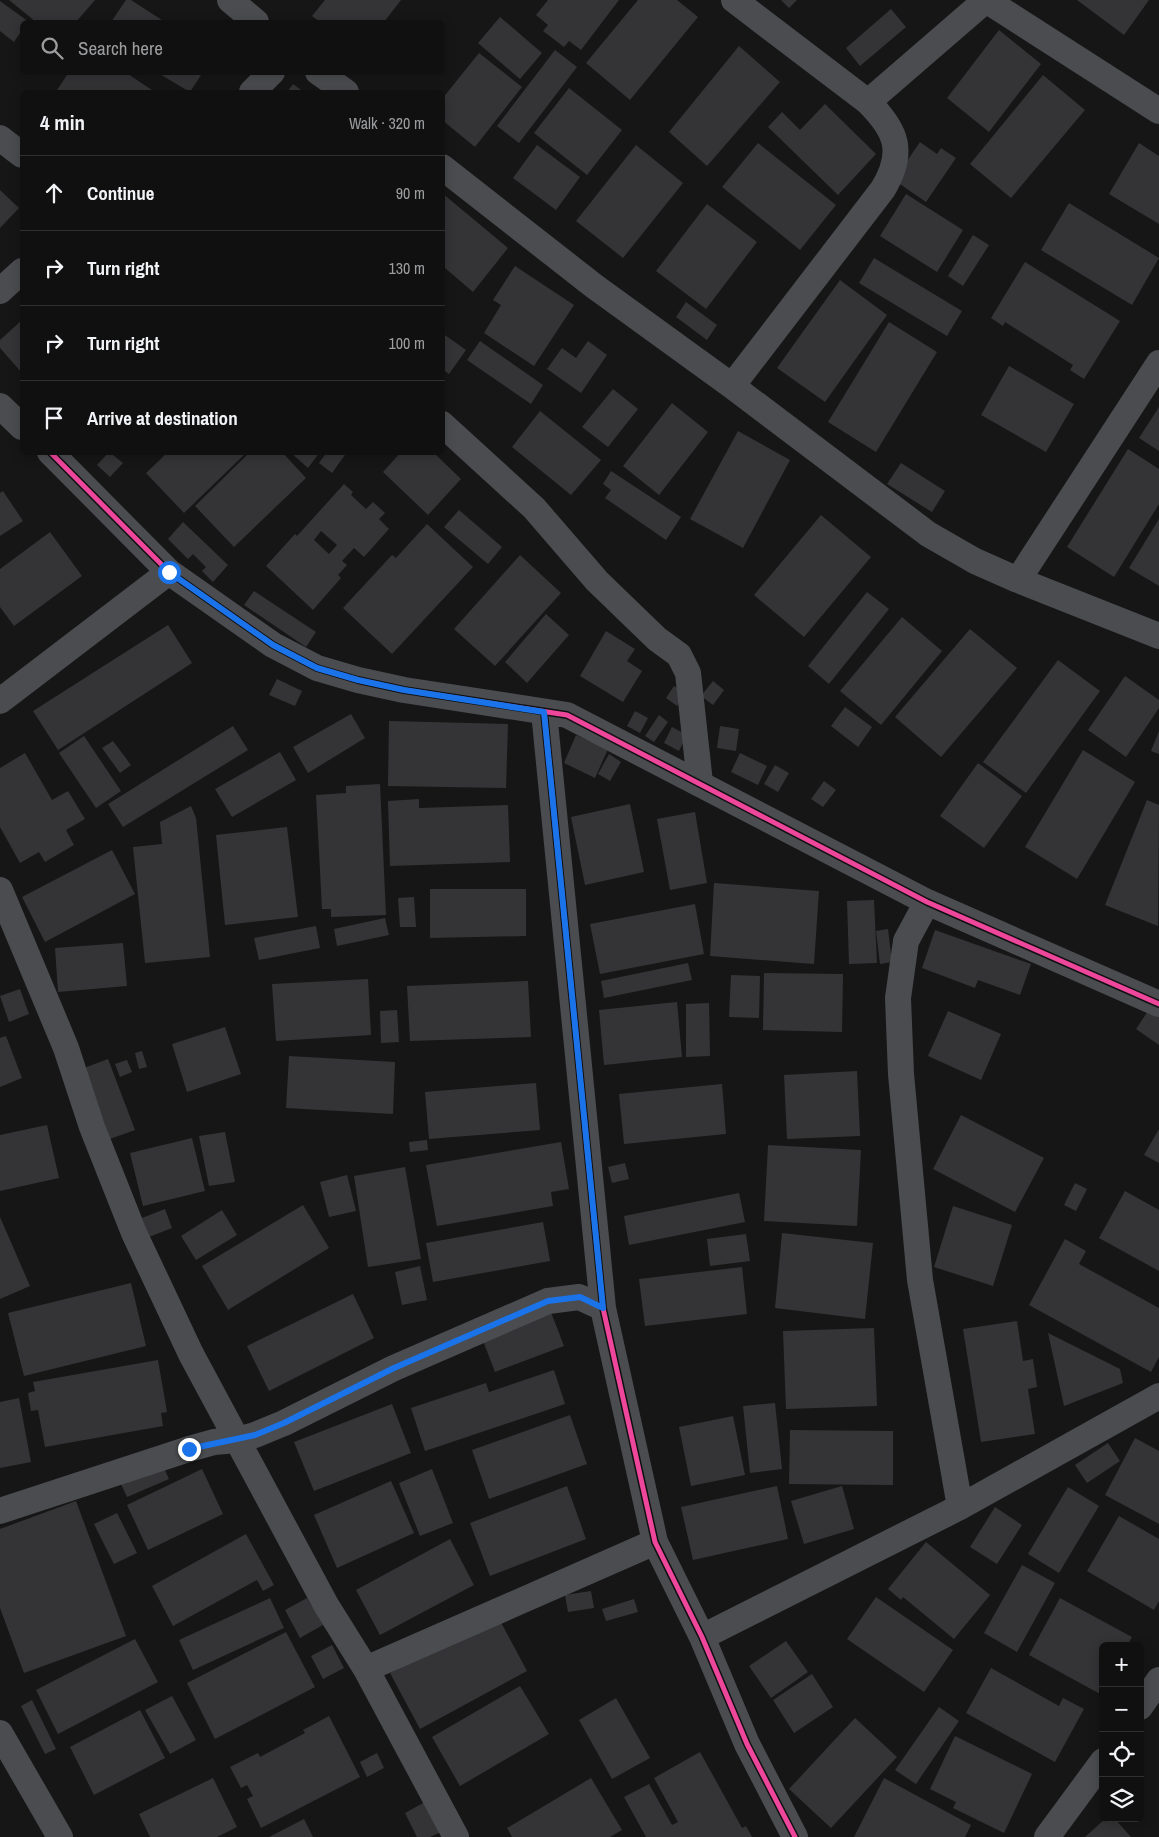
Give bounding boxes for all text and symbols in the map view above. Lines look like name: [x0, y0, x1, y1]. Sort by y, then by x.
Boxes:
search box: [20, 20, 445, 75]
icon: search: [38, 34, 66, 62]
text: Search here: [78, 35, 163, 61]
text: 4 min: [40, 108, 85, 137]
text: Walk · 320 m: [349, 112, 425, 134]
icon: ahead: [40, 179, 68, 207]
text: Continue: [87, 180, 155, 206]
text: 90 m: [396, 182, 425, 204]
icon: right: [40, 254, 68, 282]
text: Turn right: [87, 255, 159, 281]
text: 130 m: [389, 257, 425, 279]
icon: right: [40, 329, 68, 357]
text: Turn right: [87, 330, 159, 356]
text: 100 m: [389, 332, 425, 354]
icon: arrive: [40, 404, 68, 432]
text: Arrive at destination: [87, 405, 238, 431]
route start: [158, 561, 181, 584]
route end: [178, 1438, 201, 1461]
map controls: [1099, 1642, 1144, 1822]
button: +: [1099, 1642, 1144, 1687]
button: −: [1099, 1687, 1144, 1732]
button: locate: [1099, 1732, 1144, 1777]
button: layers: [1099, 1777, 1144, 1822]

